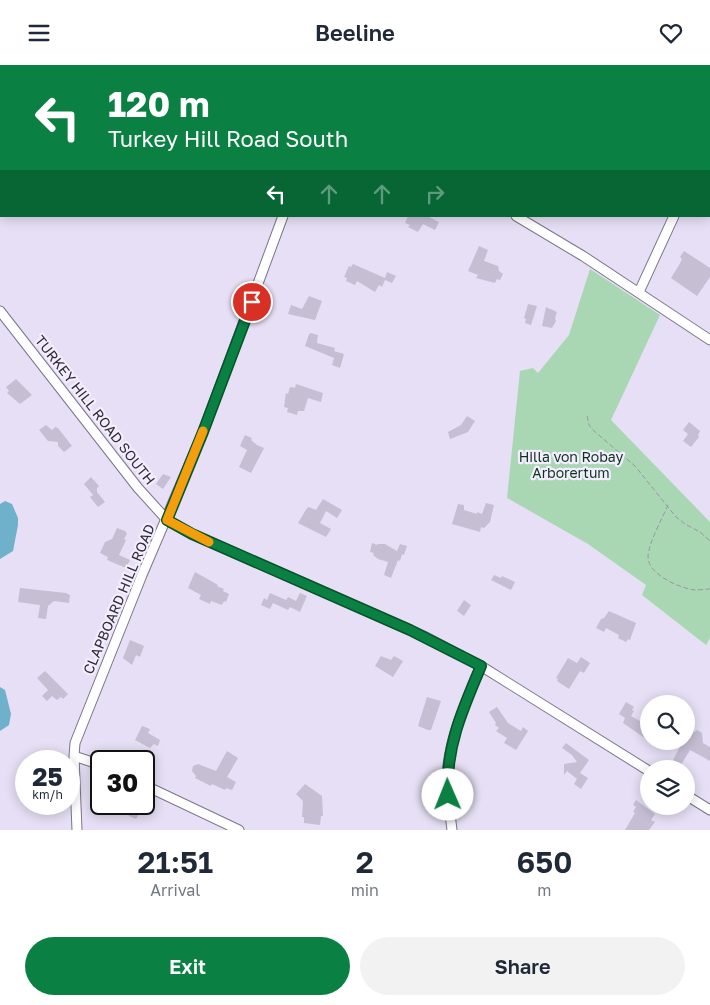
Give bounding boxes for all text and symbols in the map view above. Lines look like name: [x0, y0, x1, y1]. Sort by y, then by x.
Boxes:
icon: menu: [25, 19, 53, 47]
text: Beeline: [315, 19, 395, 46]
icon: heart: [657, 19, 685, 47]
text: 120 m: [108, 83, 210, 125]
icon: left: [25, 85, 90, 150]
text: Turkey Hill Road South: [108, 125, 348, 152]
icon: left: [262, 180, 290, 208]
icon: ahead: [315, 180, 343, 208]
icon: ahead: [368, 180, 396, 208]
icon: right: [421, 180, 449, 208]
pin: [231, 281, 273, 323]
icon: arrive: [238, 288, 266, 316]
street label: TURKEY HILL ROAD SOUTH: [32, 332, 159, 488]
park label: Hilla von Robay Arborertum: [519, 448, 624, 481]
street label: CLAPBOARD HILL ROAD: [79, 521, 158, 676]
map controls: [640, 695, 695, 815]
button: search: [640, 695, 695, 750]
speed limit sign: 30: [90, 750, 155, 815]
button: layers: [640, 760, 695, 815]
text: 25: [32, 761, 63, 792]
position arrow: [421, 768, 473, 820]
text: km/h: [32, 787, 63, 802]
text: 21:51: [138, 844, 213, 880]
text: 2: [356, 844, 374, 880]
text: 650: [517, 844, 572, 880]
text: Arrival: [150, 880, 200, 900]
text: min: [351, 880, 379, 900]
text: m: [537, 880, 552, 900]
button: Exit: [25, 937, 350, 995]
button: Share: [360, 937, 685, 995]

